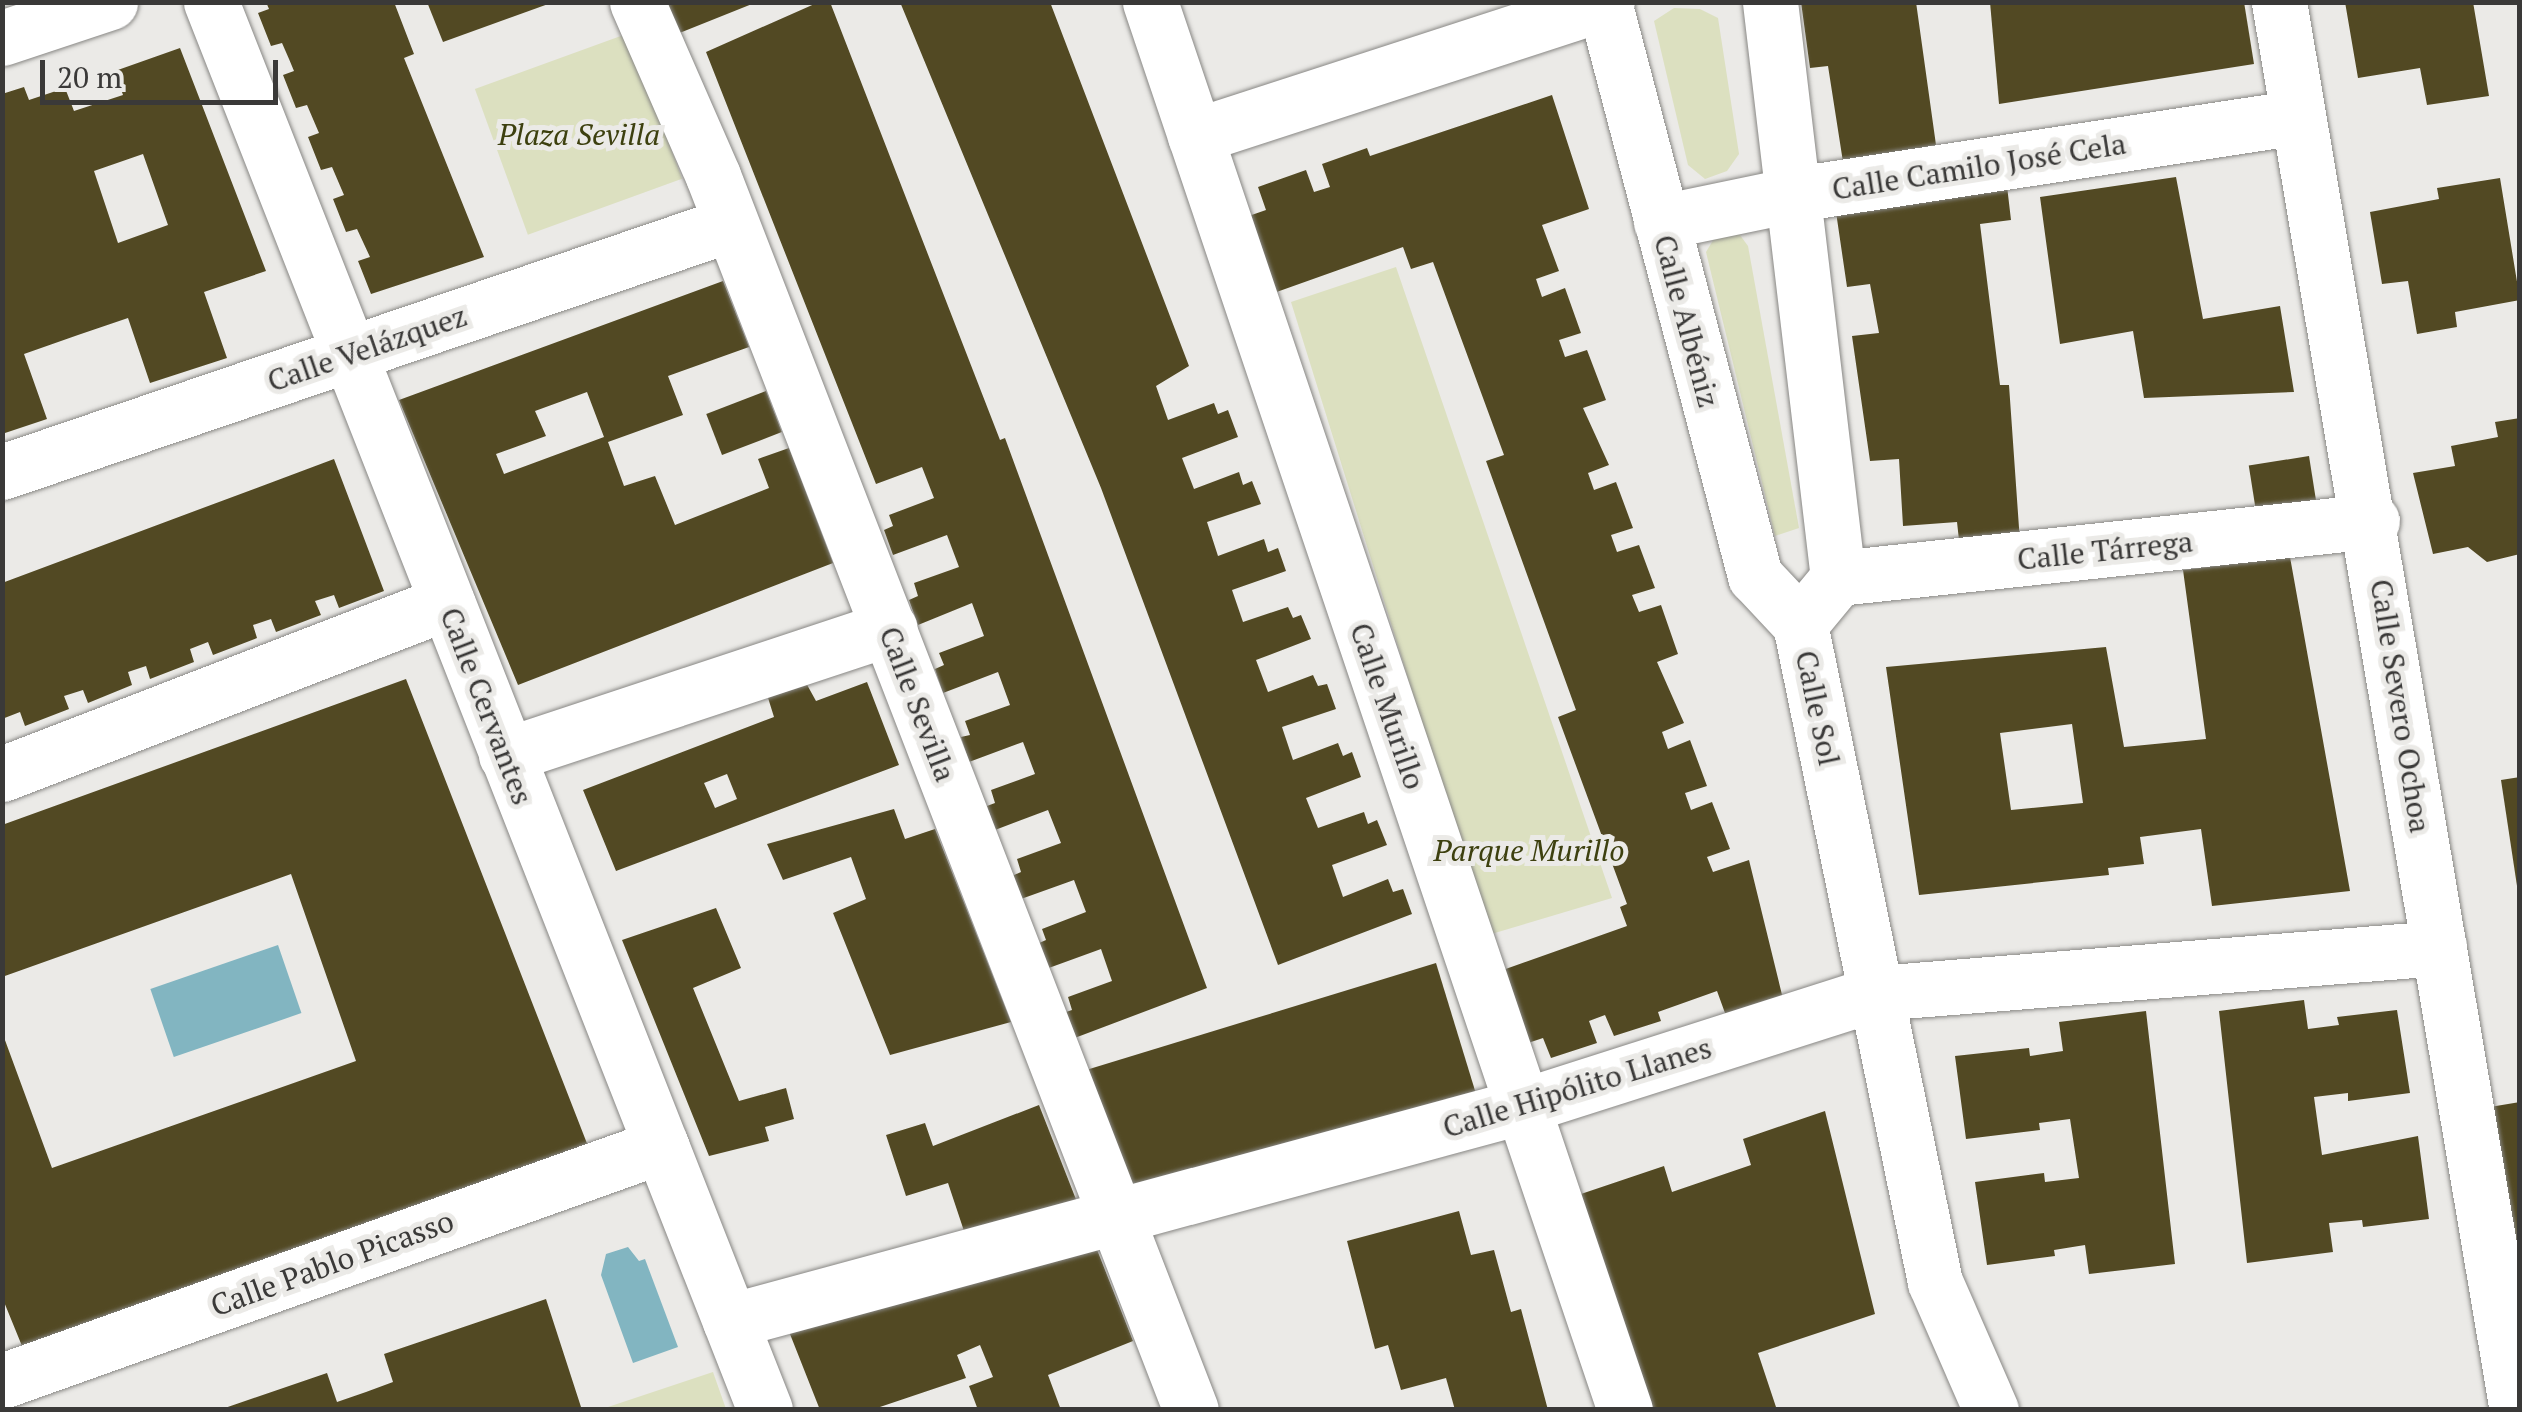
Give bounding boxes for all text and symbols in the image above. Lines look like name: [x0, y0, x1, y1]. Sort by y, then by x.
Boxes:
scale bar: [45, 40, 282, 102]
text: 20 m: [57, 57, 122, 97]
park label: Plaza Sevilla: [498, 116, 660, 152]
street label: Calle Camilo José Cela: [1829, 125, 2129, 207]
street label: Calle Albéniz: [1647, 231, 1727, 411]
street label: Calle Velázquez: [262, 297, 472, 399]
street label: Calle Tárrega: [2015, 523, 2195, 577]
street label: Calle Severo Ochoa: [2363, 577, 2439, 835]
street label: Calle Cervantes: [433, 602, 541, 810]
street label: Calle Murillo: [1343, 618, 1433, 794]
street label: Calle Sevilla: [872, 621, 964, 787]
street label: Calle Sol: [1788, 647, 1848, 769]
park label: Parque Murillo: [1433, 832, 1625, 868]
street label: Calle Hipólito Llanes: [1438, 1029, 1716, 1145]
street label: Calle Pablo Picasso: [206, 1202, 458, 1324]

